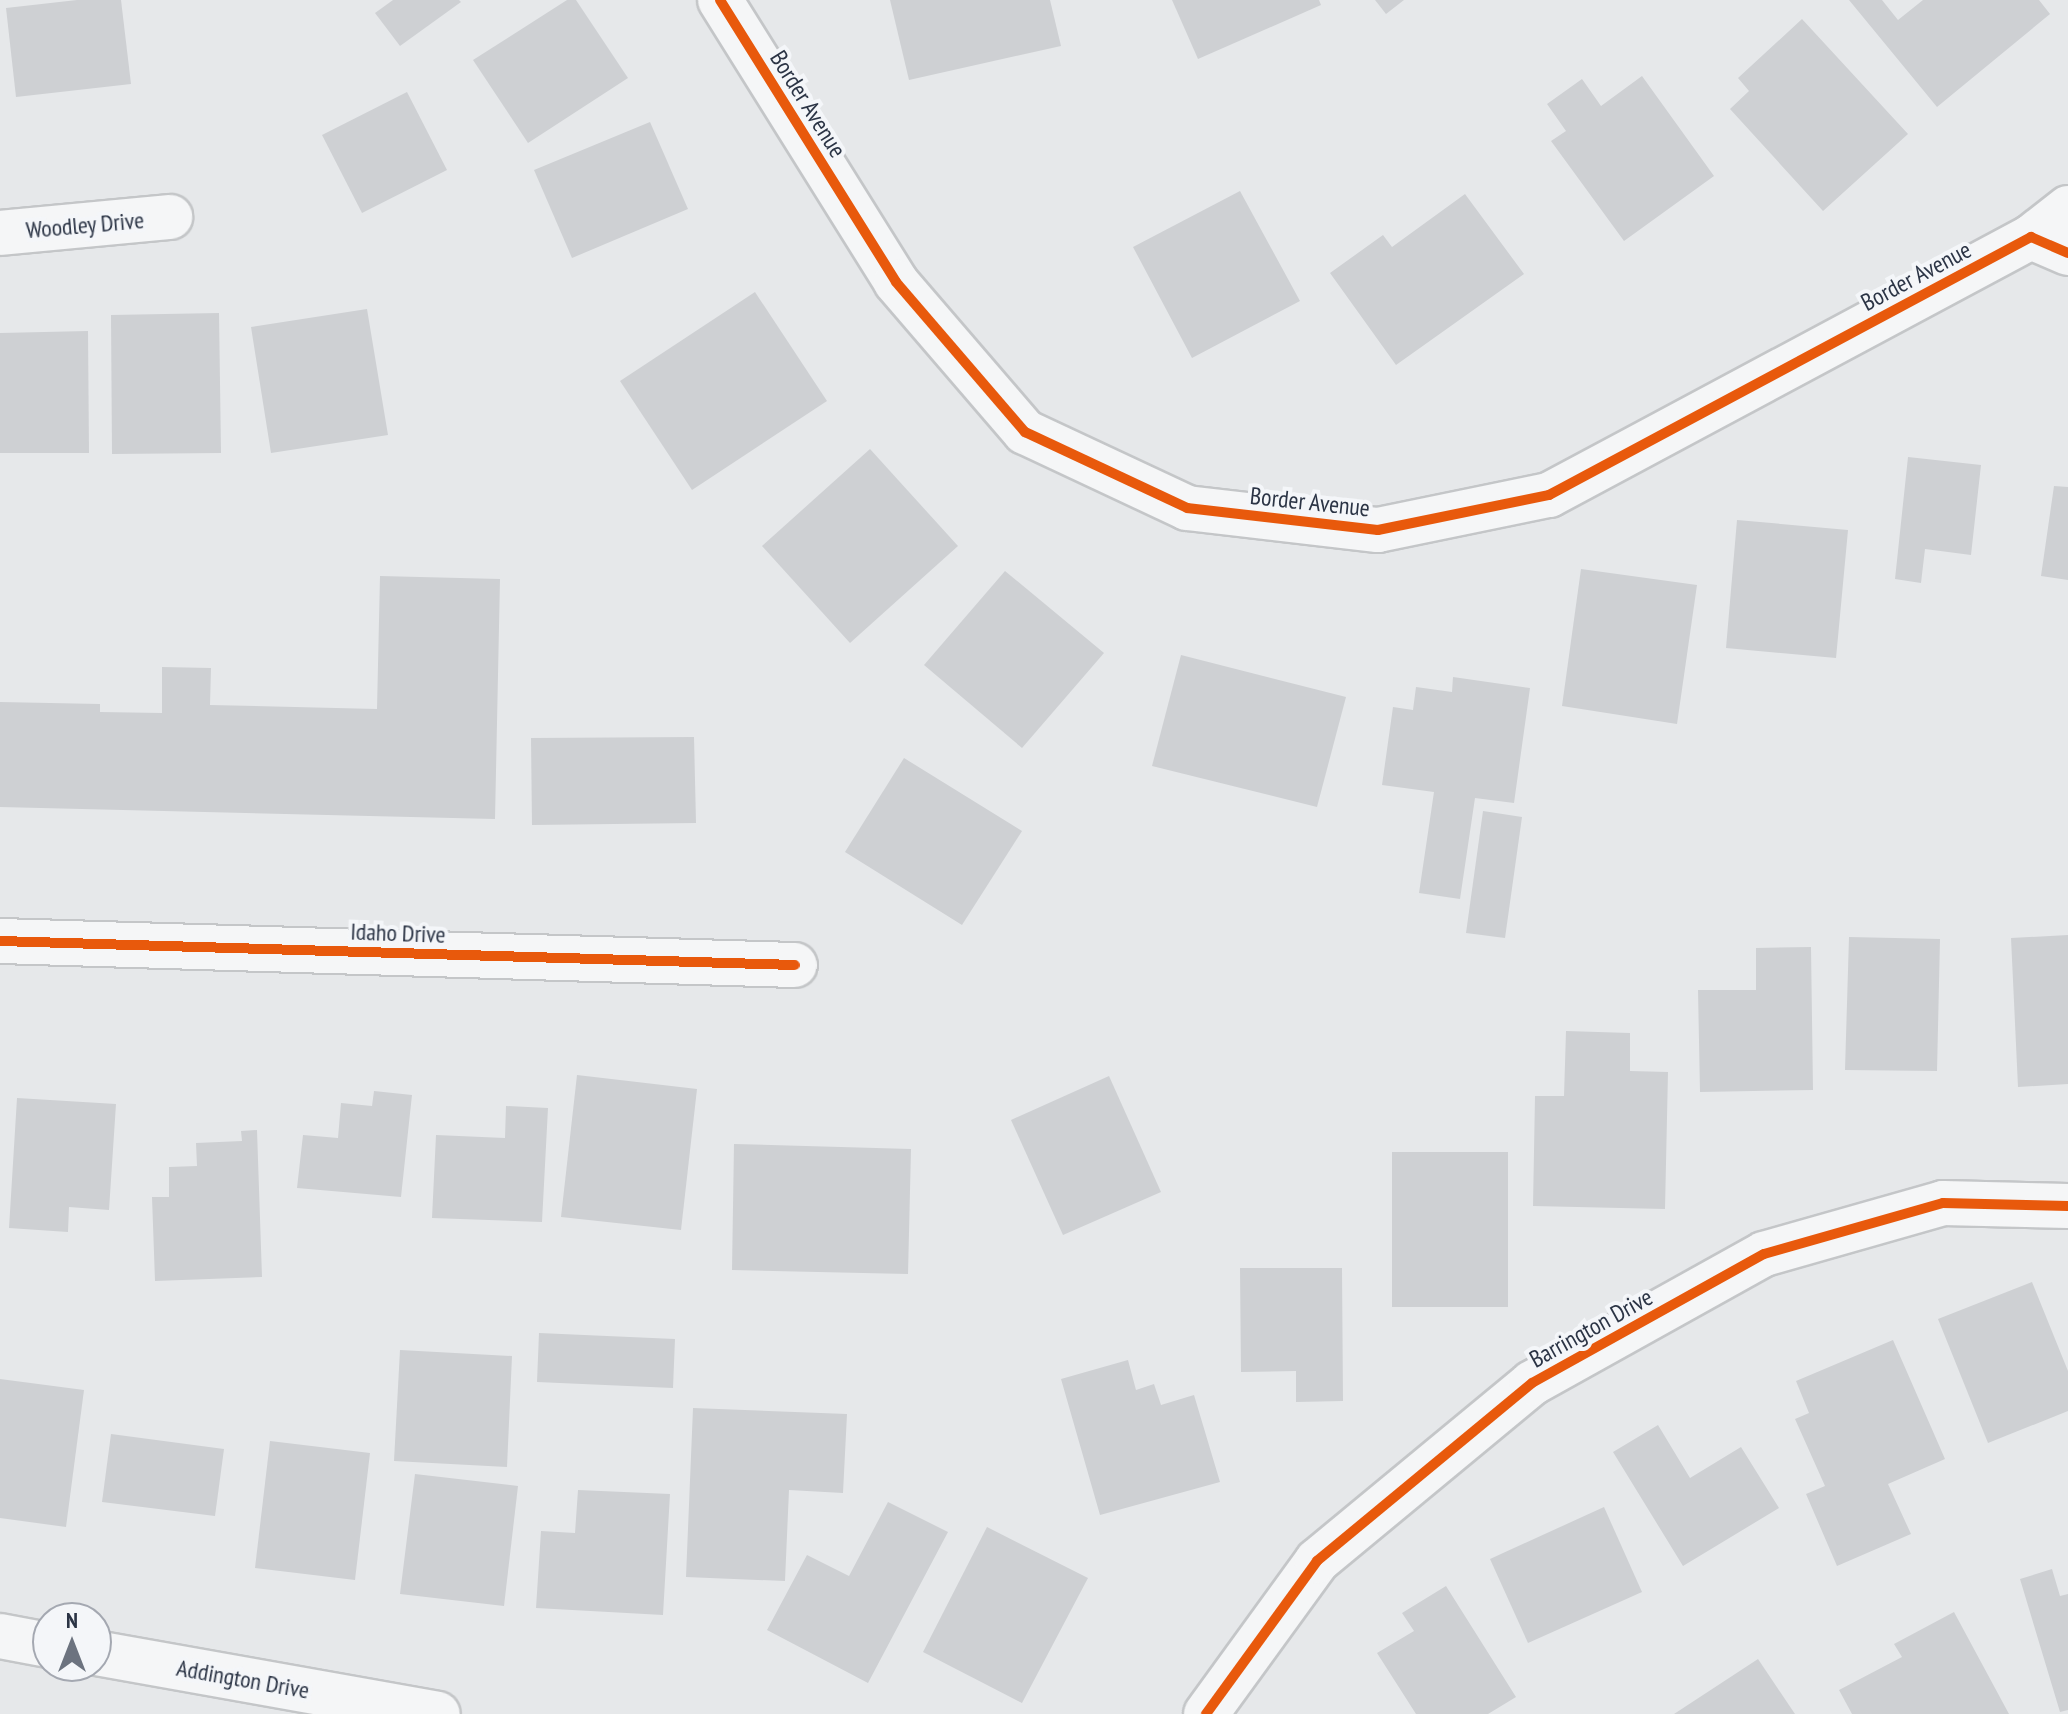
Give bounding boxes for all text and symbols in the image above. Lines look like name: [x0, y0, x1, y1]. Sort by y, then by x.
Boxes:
street label: Border Avenue: [764, 45, 852, 163]
street label: Woodley Drive: [24, 205, 146, 245]
street label: Border Avenue: [1856, 235, 1976, 317]
street label: Border Avenue: [1248, 481, 1372, 523]
street label: Idaho Drive: [350, 917, 446, 949]
street label: Barrington Drive: [1524, 1282, 1658, 1374]
north arrow: [32, 1602, 112, 1682]
text: N: [66, 1606, 78, 1634]
street label: Addington Drive: [174, 1653, 312, 1705]

